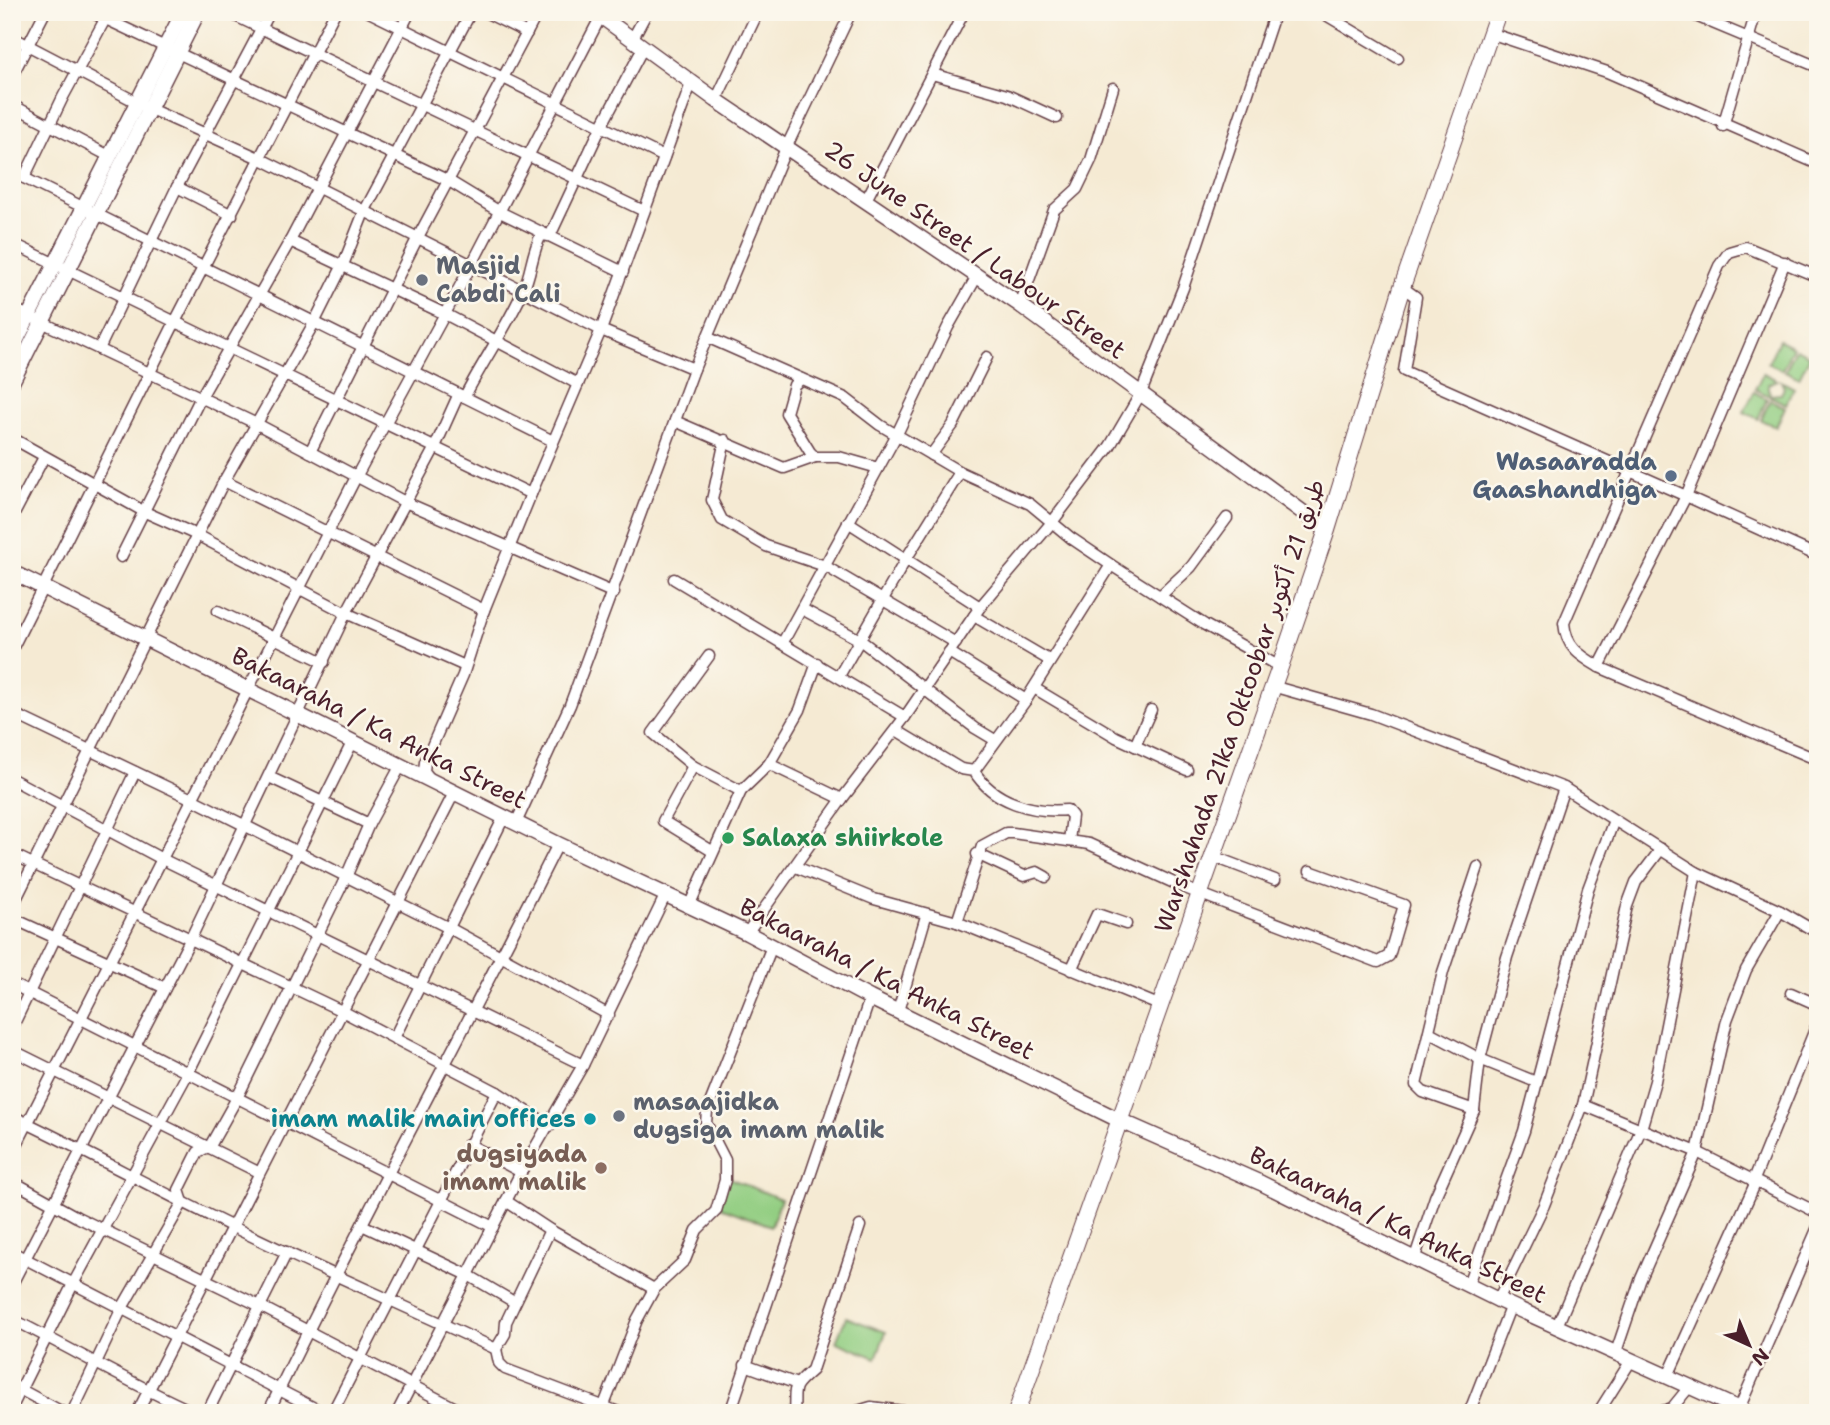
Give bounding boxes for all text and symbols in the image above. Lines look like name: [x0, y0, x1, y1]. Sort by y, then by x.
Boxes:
street label: 26 June Street / Labour Street: [818, 133, 1132, 367]
place label: Masjid Cabdi Cali: [436, 250, 560, 310]
marker: Masjid Cabdi Cali: [414, 272, 430, 288]
place label: Wasaaradda Gaashandhiga: [1472, 446, 1658, 506]
marker: Wasaaradda Gaashandhiga: [1663, 468, 1679, 484]
street label: Warshahada 21ka Oktoobar طريق 21 أكتوبر: [1147, 475, 1333, 937]
street label: Bakaaraha / Ka Anka Street: [226, 639, 532, 817]
place label: Salaxa shiirkole: [742, 822, 943, 854]
marker: Salaxa shiirkole: [720, 830, 736, 846]
street label: Bakaaraha / Ka Anka Street: [734, 890, 1040, 1068]
place label: masaajidka dugsiga imam malik: [633, 1086, 885, 1146]
place label: imam malik main offices: [271, 1103, 576, 1135]
marker: masaajidka dugsiga imam malik: [611, 1108, 627, 1124]
marker: imam malik main offices: [582, 1111, 598, 1127]
place label: dugsiyada imam malik: [442, 1138, 588, 1198]
street label: Bakaaraha / Ka Anka Street: [1244, 1139, 1552, 1311]
marker: dugsiyada imam malik: [593, 1160, 609, 1176]
north arrow: [1714, 1310, 1784, 1380]
text: N: [1746, 1343, 1775, 1371]

